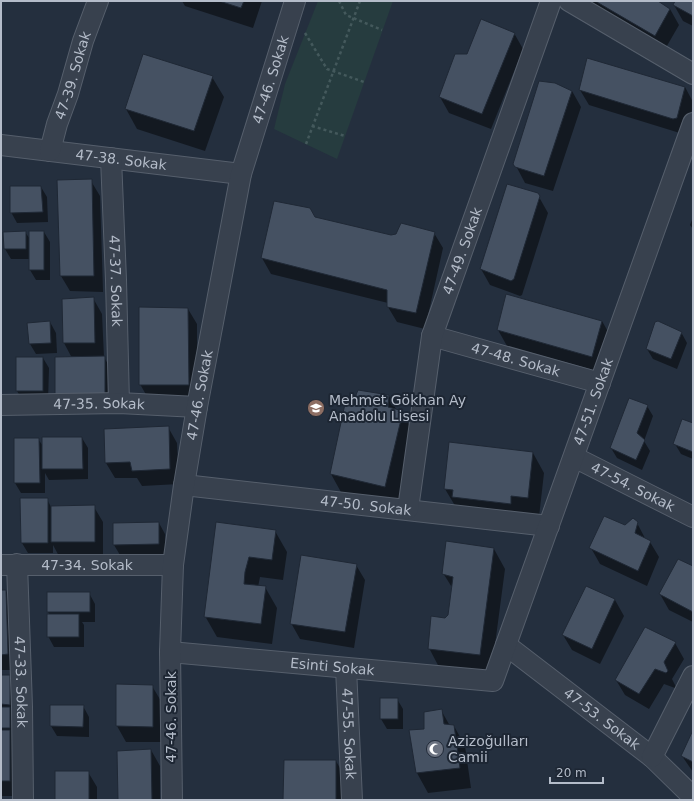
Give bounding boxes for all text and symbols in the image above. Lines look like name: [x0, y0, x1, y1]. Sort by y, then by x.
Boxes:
street label: 47-39. Sokak: [51, 28, 94, 122]
street label: 47-46. Sokak: [249, 33, 292, 126]
street label: 47-38. Sokak: [75, 146, 168, 173]
street label: 47-49. Sokak: [439, 204, 485, 297]
street label: 47-37. Sokak: [106, 235, 125, 328]
street label: 47-48. Sokak: [469, 339, 563, 380]
street label: 47-46. Sokak: [184, 348, 216, 442]
street label: 47-51. Sokak: [570, 355, 616, 448]
place label: Mehmet Gökhan Ay Anadolu Lisesi: [329, 392, 466, 424]
street label: 47-35. Sokak: [53, 395, 146, 412]
school or university icon: Mehmet Gökhan Ay Anadolu Lisesi: [306, 398, 326, 418]
street label: 47-54. Sokak: [588, 459, 678, 515]
street label: 47-50. Sokak: [319, 492, 413, 519]
street label: 47-34. Sokak: [41, 557, 134, 573]
street label: 47-33. Sokak: [12, 636, 30, 729]
street label: Esinti Sokak: [289, 655, 376, 678]
street label: 47-46. Sokak: [163, 670, 179, 763]
street label: 47-53. Sokak: [561, 684, 644, 753]
street label: 47-55. Sokak: [339, 688, 359, 781]
place label: Azizoğulları Camii: [448, 733, 529, 765]
mosque icon: Azizoğulları Camii: [425, 739, 445, 759]
scale bar: [550, 759, 603, 785]
text: 20 m: [556, 766, 587, 780]

